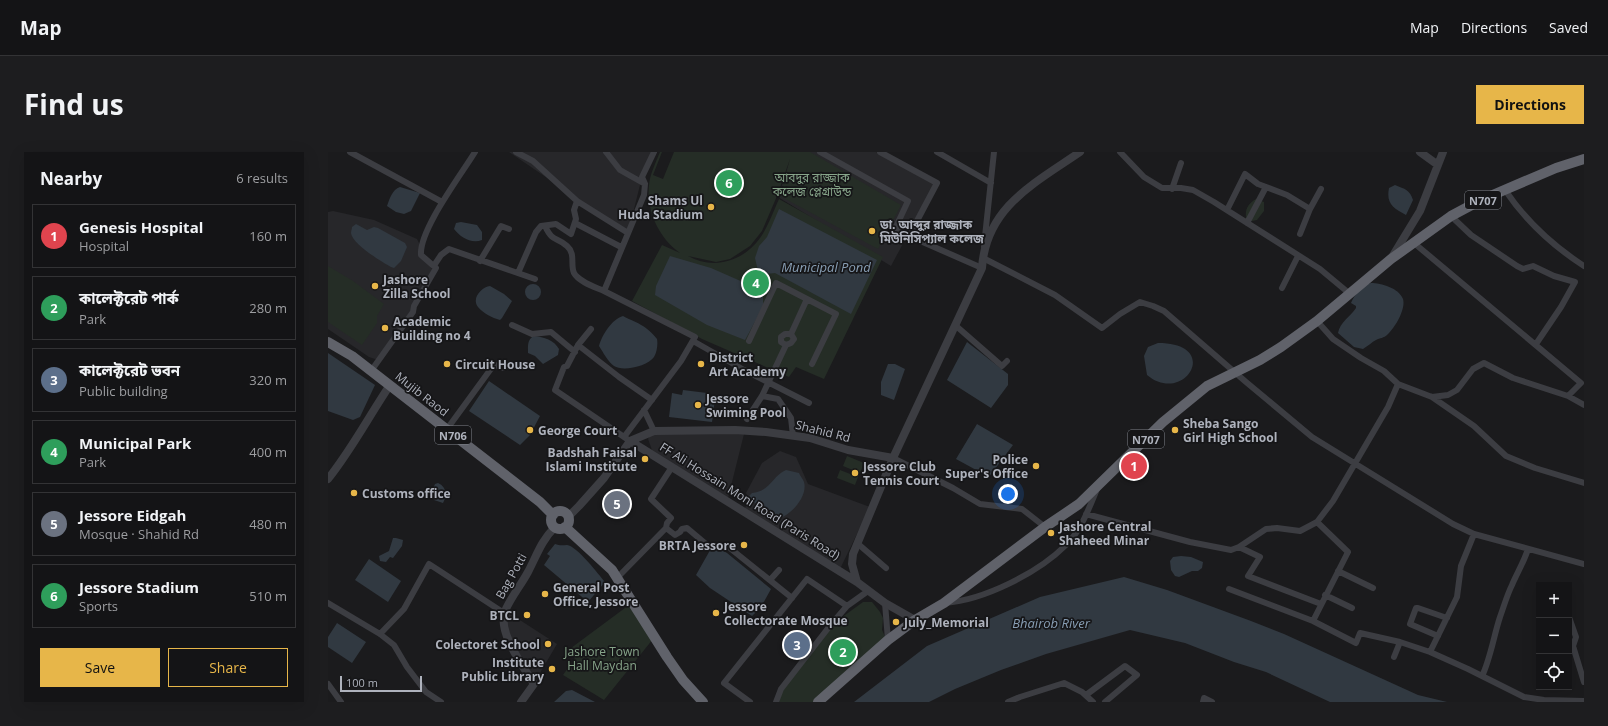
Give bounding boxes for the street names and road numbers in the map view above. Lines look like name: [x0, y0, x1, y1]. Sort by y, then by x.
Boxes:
road number: N707: [1465, 191, 1501, 209]
street label: Mujib Raod: [392, 368, 452, 420]
street label: Shahid Rd: [794, 416, 852, 446]
road number: N706: [435, 426, 471, 444]
road number: N707: [1128, 430, 1164, 448]
street label: FF Ali Hossain Moni Road (Paris Road): [657, 438, 844, 564]
street label: Bag Potti: [491, 550, 531, 602]

